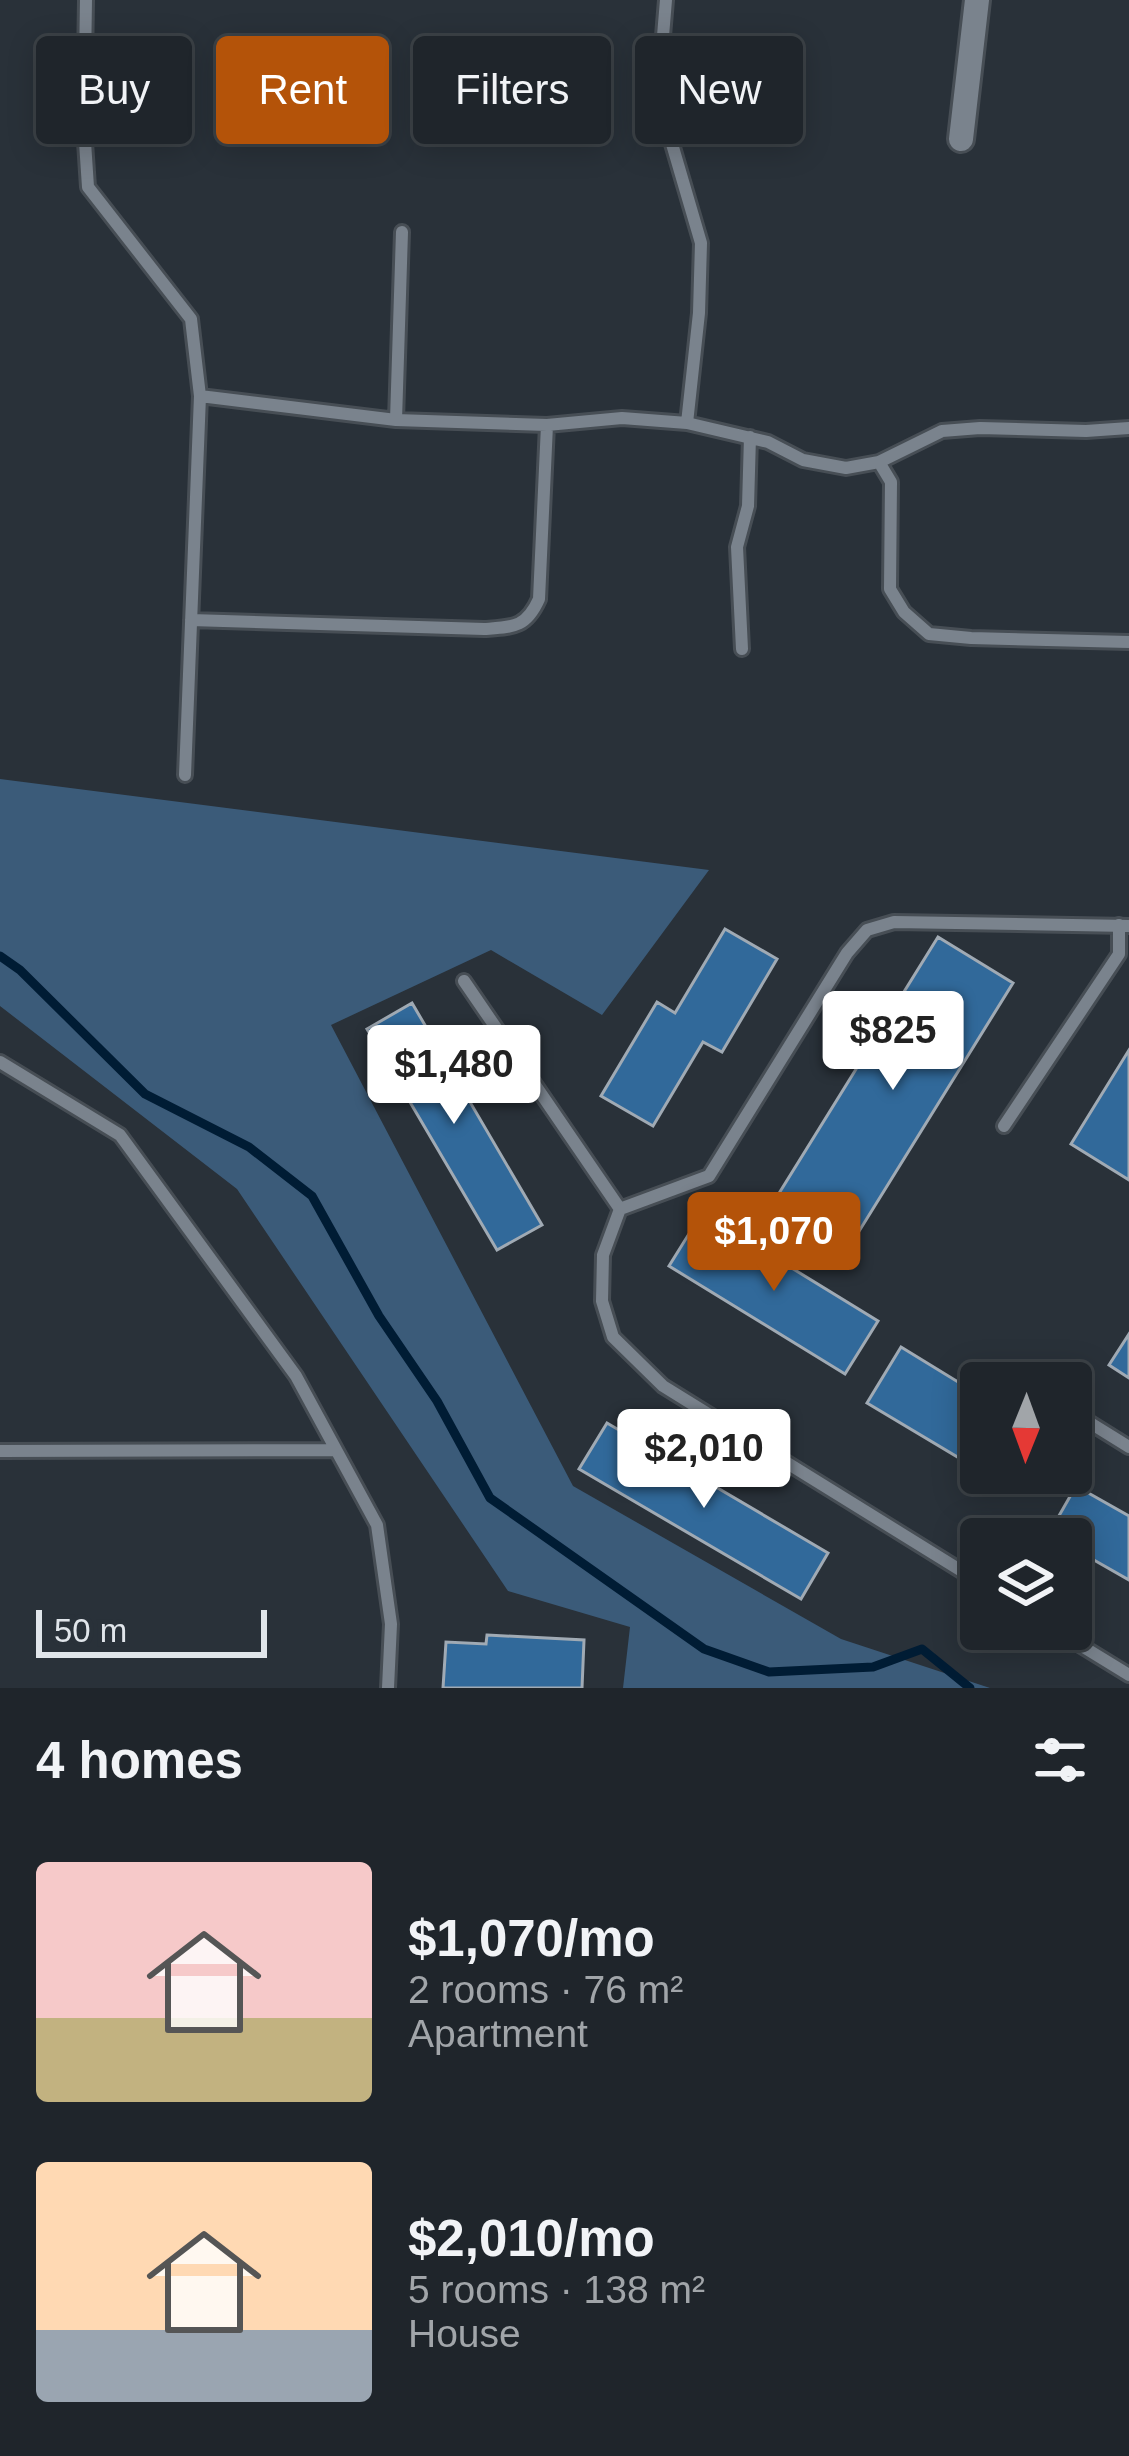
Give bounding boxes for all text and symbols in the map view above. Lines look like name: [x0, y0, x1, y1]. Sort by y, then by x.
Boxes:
chip: Buy: [36, 36, 192, 144]
chip: Rent: [216, 36, 389, 144]
chip: Filters: [413, 36, 611, 144]
chip: New: [635, 36, 803, 144]
pin: $825: [822, 991, 964, 1093]
text: $825: [850, 1008, 936, 1051]
pin: $1,480: [356, 1025, 552, 1127]
text: $1,480: [394, 1042, 514, 1085]
pin: $1,070: [676, 1192, 872, 1294]
text: $1,070: [714, 1209, 834, 1252]
north arrow: [960, 1362, 1092, 1494]
map controls: [960, 1362, 1092, 1650]
pin: $2,010: [606, 1409, 802, 1511]
text: $2,010: [644, 1426, 764, 1469]
button: layers: [960, 1518, 1092, 1650]
scale bar: [36, 1604, 267, 1657]
text: 50 m: [54, 1612, 127, 1649]
icon: filters: [1027, 1727, 1093, 1793]
text: 4 homes: [36, 1732, 243, 1789]
icon: home: [132, 1910, 276, 2054]
text: $1,070/mo: [408, 1910, 655, 1967]
text: 2 rooms · 76 m²: [408, 1968, 683, 2011]
text: Apartment: [408, 2012, 588, 2055]
icon: home: [132, 2210, 276, 2354]
text: $2,010/mo: [408, 2210, 655, 2267]
text: 5 rooms · 138 m²: [408, 2268, 705, 2311]
text: House: [408, 2312, 521, 2355]

